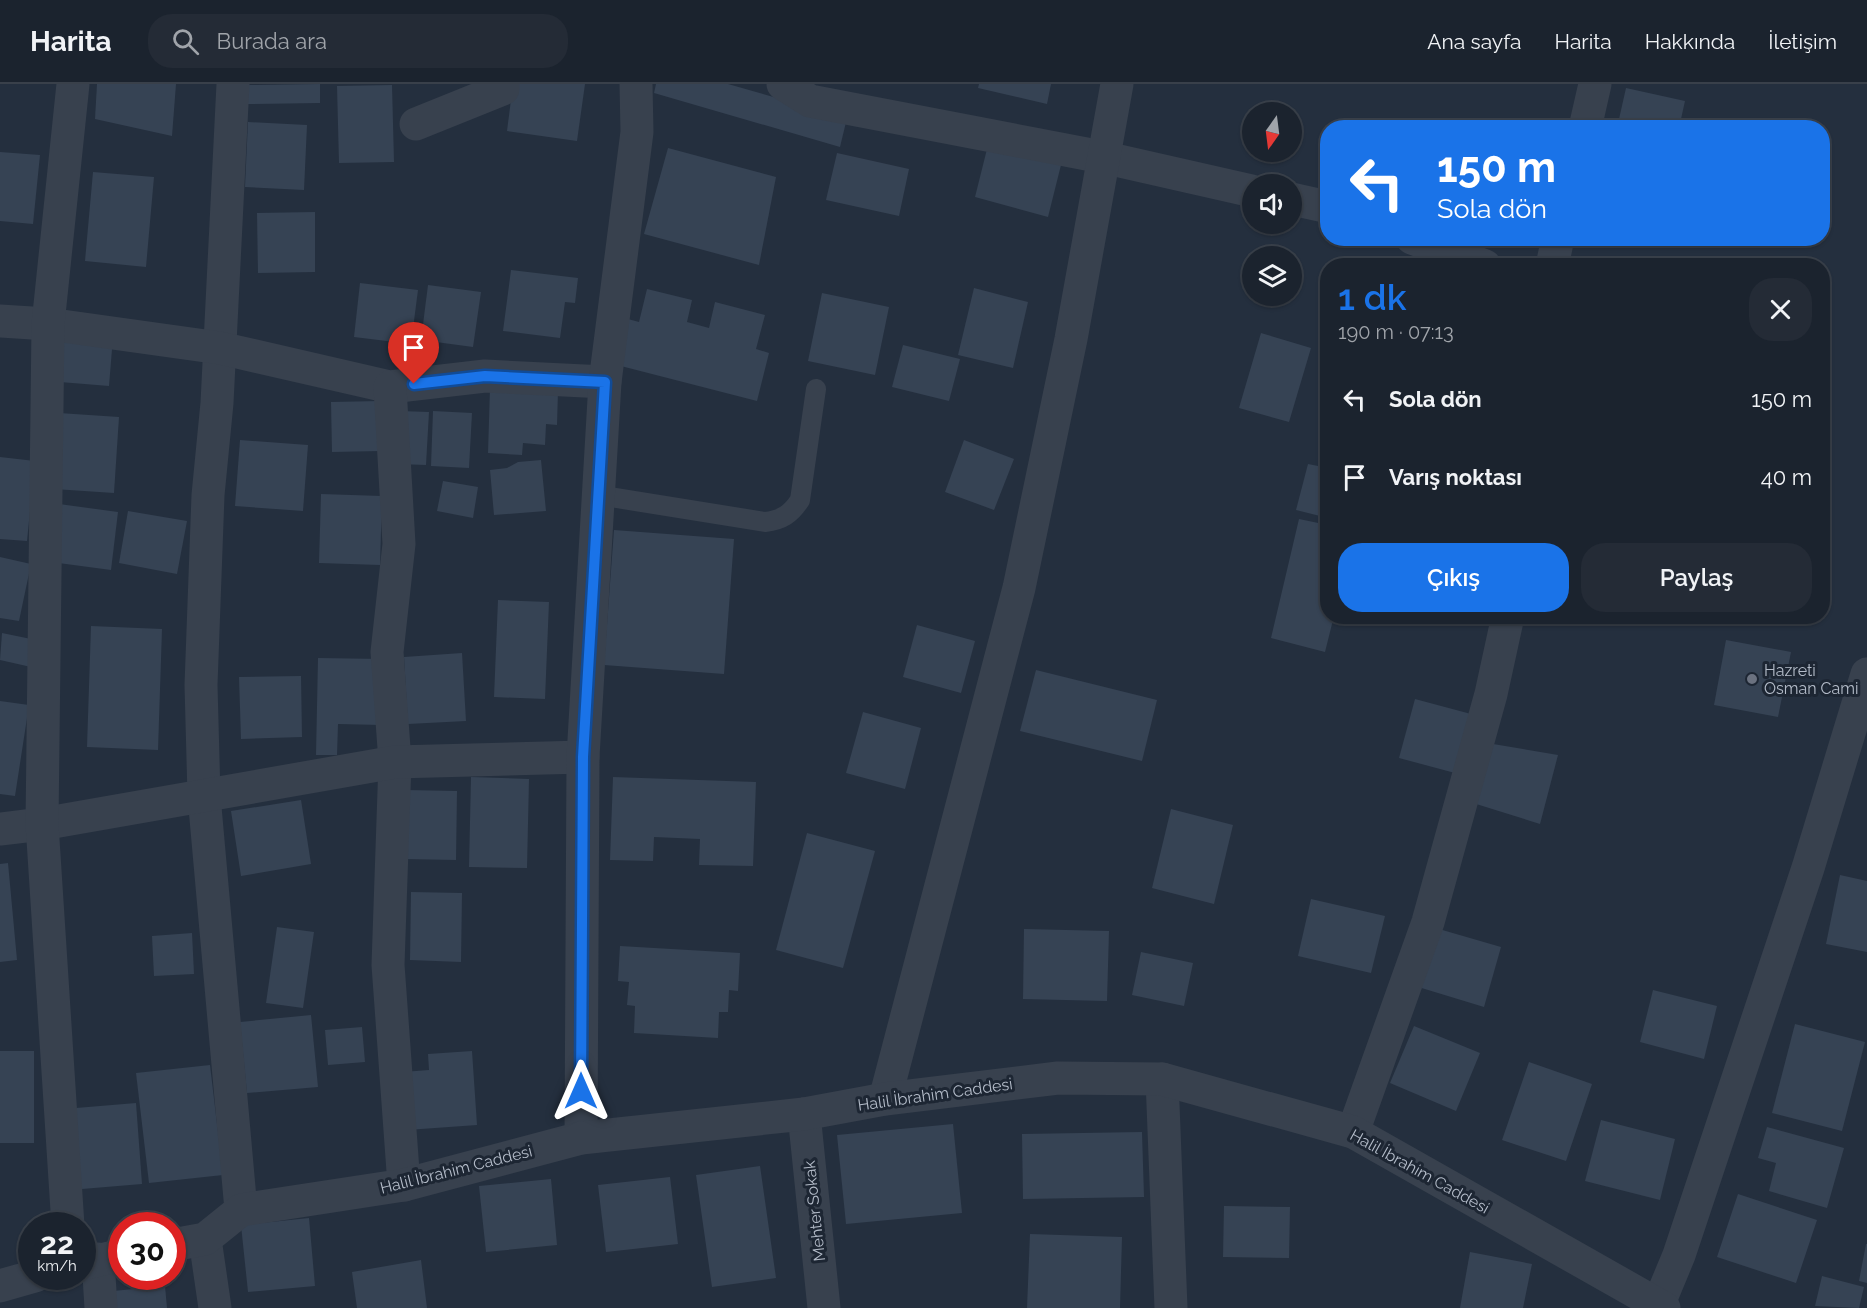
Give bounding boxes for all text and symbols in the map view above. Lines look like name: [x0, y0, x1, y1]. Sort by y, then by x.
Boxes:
search box: [148, 14, 568, 68]
text: Harita: [30, 25, 112, 58]
icon: search: [169, 25, 202, 58]
text: Burada ara: [217, 28, 327, 54]
text: Ana sayfa: [1427, 29, 1522, 54]
text: Harita: [1555, 29, 1612, 54]
text: Hakkında: [1645, 29, 1735, 54]
text: İletişim: [1768, 29, 1837, 54]
north arrow: [1242, 102, 1302, 162]
map controls: [1242, 102, 1302, 306]
text: 150 m: [1437, 143, 1556, 192]
icon: left: [1338, 144, 1416, 222]
button: sound: [1242, 174, 1302, 234]
text: Sola dön: [1437, 193, 1547, 224]
button: layers: [1242, 246, 1302, 306]
text: 1 dk: [1338, 276, 1407, 318]
button: close: [1749, 278, 1812, 341]
text: 190 m · 07:13: [1338, 320, 1454, 344]
pin: [388, 322, 439, 384]
icon: arrive: [397, 331, 430, 364]
icon: left: [1338, 383, 1371, 416]
text: Sola dön: [1389, 386, 1482, 412]
text: 150 m: [1751, 386, 1812, 412]
icon: arrive: [1338, 461, 1371, 494]
text: Varış noktası: [1389, 464, 1522, 490]
text: 40 m: [1761, 464, 1812, 490]
button: Çıkış: [1338, 543, 1569, 612]
button: Paylaş: [1581, 543, 1812, 612]
place label: Hazreti Osman Cami: [1764, 661, 1858, 698]
marker: Hazreti Osman Cami: [1745, 672, 1759, 686]
position arrow: [549, 1059, 613, 1123]
street label: Halil İbrahim Caddesi: [856, 1073, 1014, 1115]
street label: Halil İbrahim Caddesi: [1347, 1124, 1493, 1218]
street label: Halil İbrahim Caddesi: [378, 1140, 534, 1198]
street label: Mehter Sokak: [800, 1159, 829, 1262]
speed limit sign: 30: [108, 1212, 186, 1290]
text: 22: [40, 1226, 74, 1261]
text: km/h: [37, 1257, 77, 1275]

